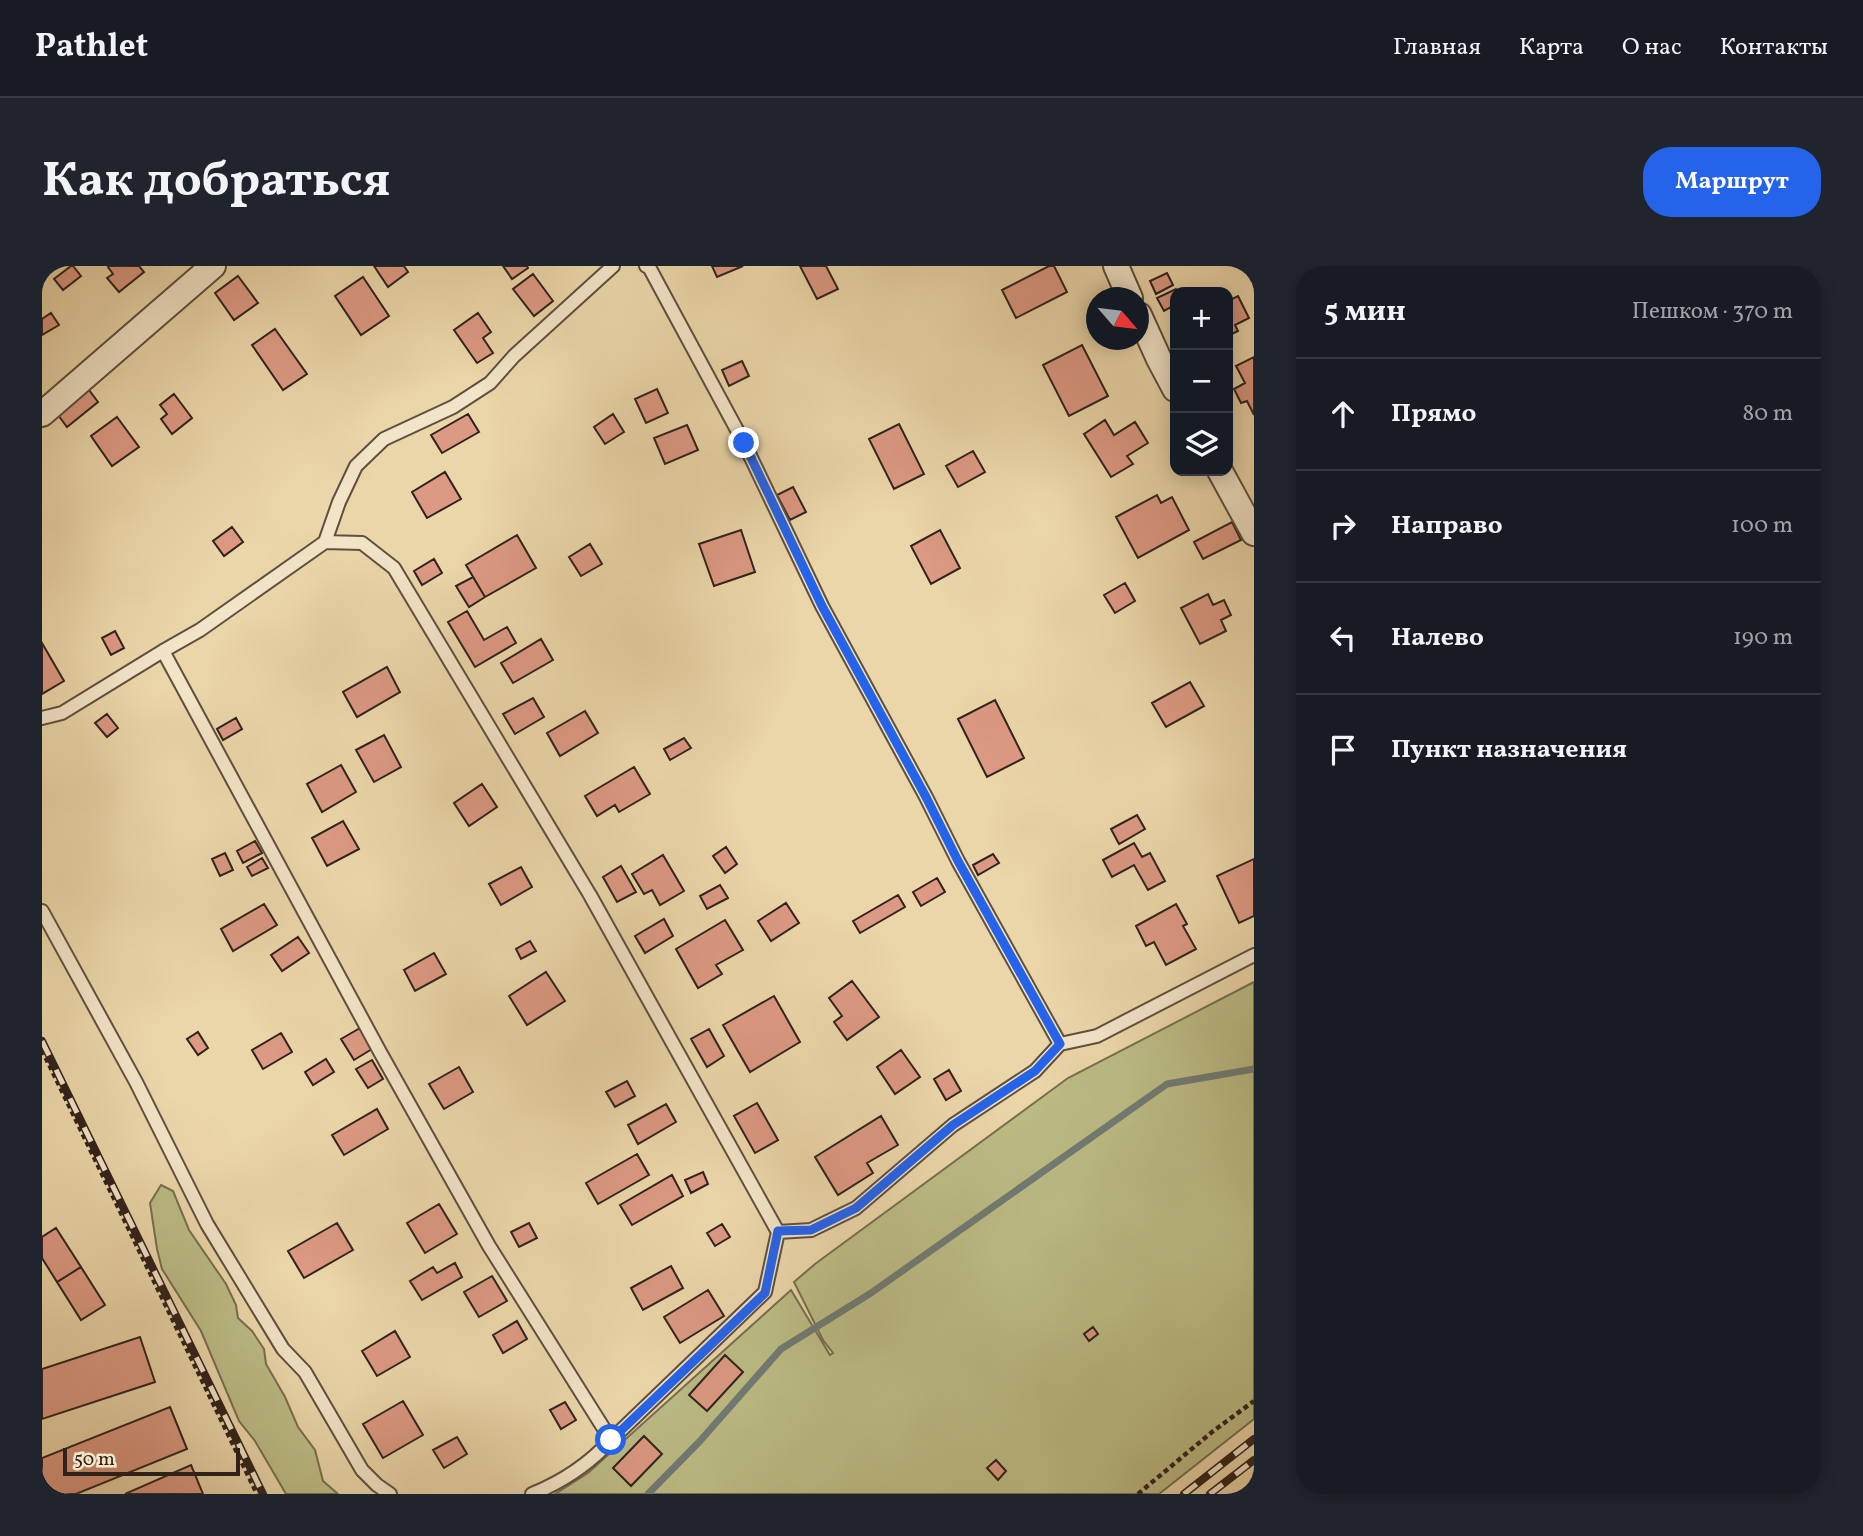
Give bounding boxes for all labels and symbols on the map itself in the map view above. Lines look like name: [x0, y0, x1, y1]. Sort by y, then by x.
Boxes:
north arrow: [1086, 287, 1149, 350]
route end: [728, 427, 759, 458]
route start: [595, 1424, 626, 1455]
scale bar: [63, 1445, 240, 1477]

